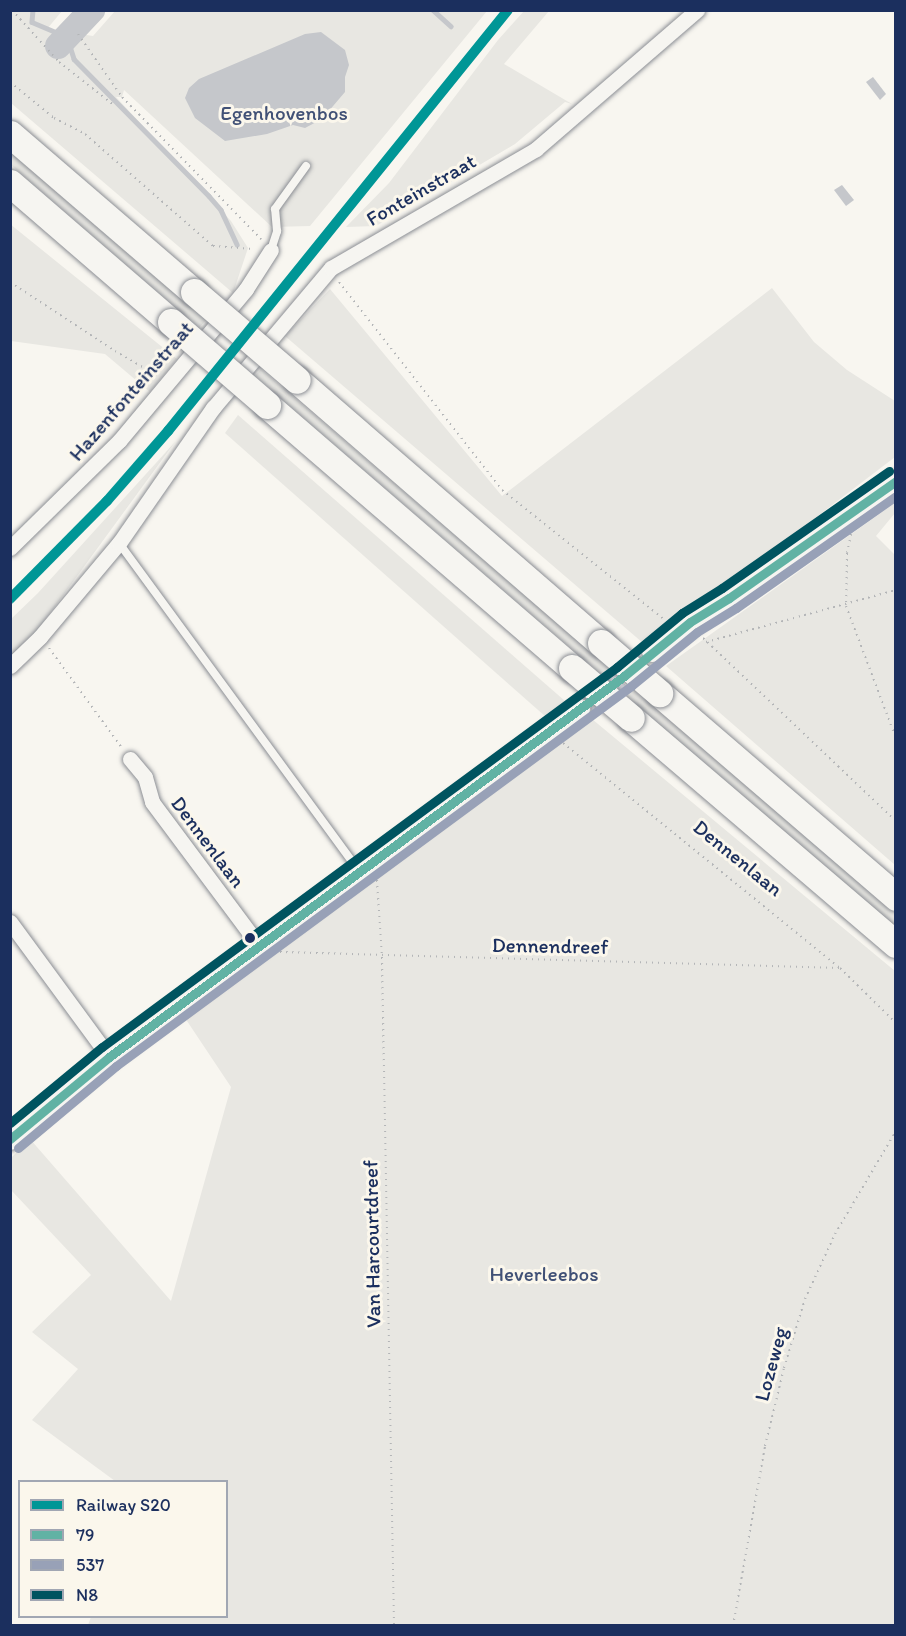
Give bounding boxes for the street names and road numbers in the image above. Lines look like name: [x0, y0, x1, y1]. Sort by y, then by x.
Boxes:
street label: Fonteinstraat: [362, 148, 480, 232]
street label: Hazenfonteinstraat: [63, 316, 199, 466]
street label: Dennenlaan: [165, 791, 251, 893]
street label: Dennenlaan: [688, 814, 788, 902]
street label: Dennendreef: [492, 932, 608, 960]
street label: Van Harcourtdreef: [358, 1160, 386, 1328]
street label: Lozeweg: [749, 1324, 793, 1404]

